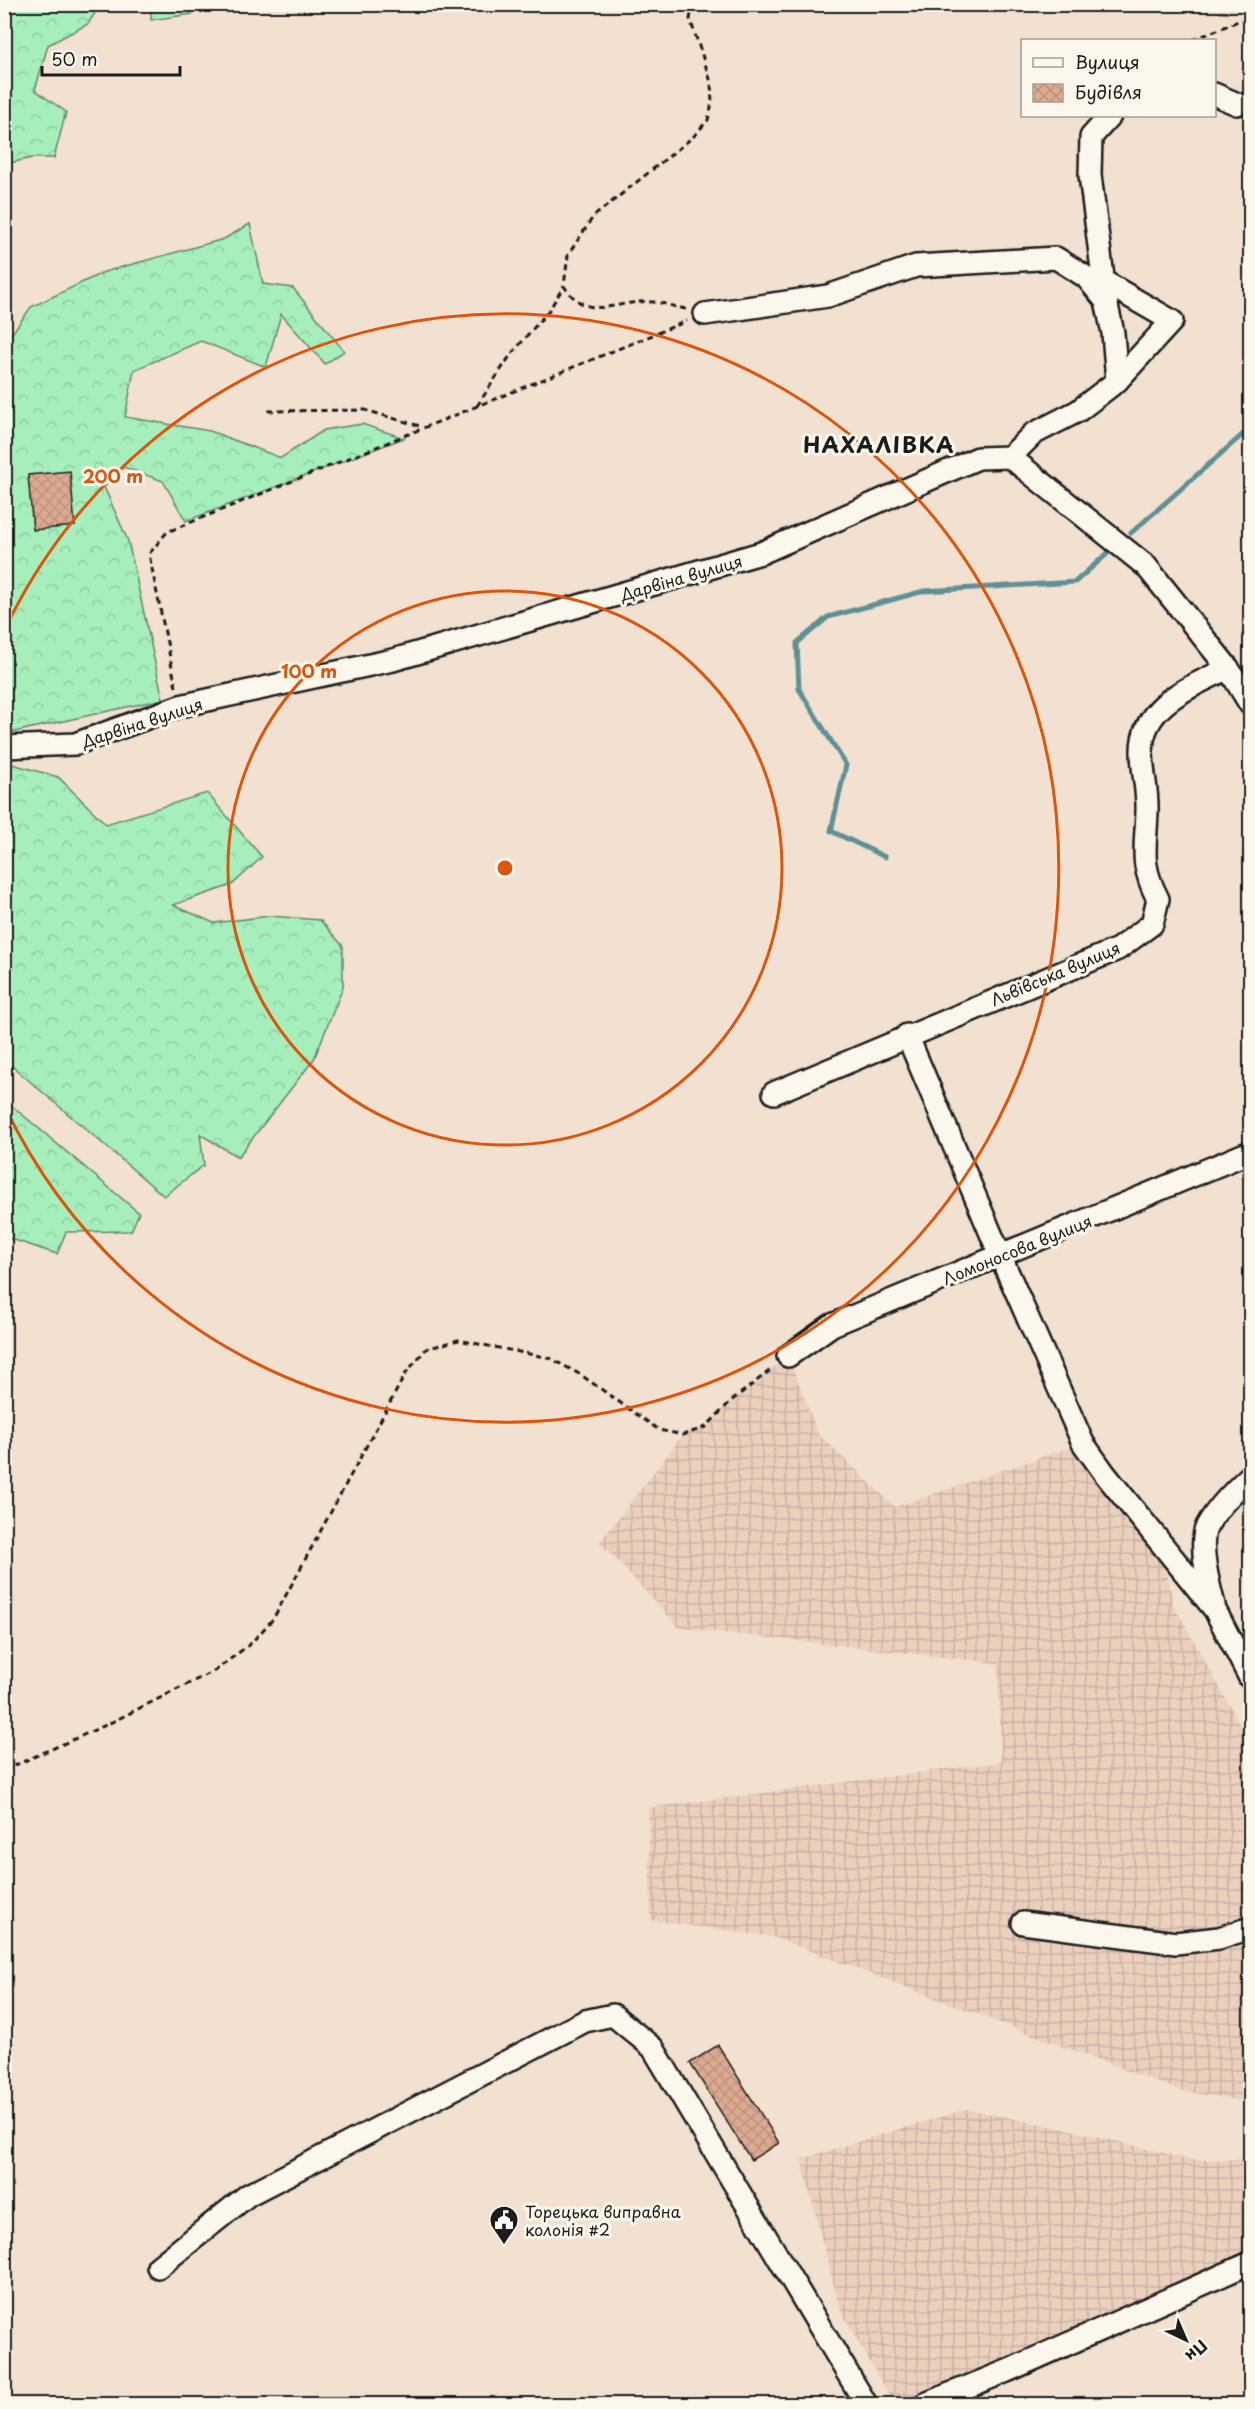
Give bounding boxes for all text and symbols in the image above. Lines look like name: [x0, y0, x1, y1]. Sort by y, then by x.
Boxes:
scale bar: [42, 39, 180, 77]
legend: [1021, 39, 1216, 117]
text: 50 m: [51, 45, 98, 72]
text: Вулиця: [1075, 48, 1140, 75]
text: Будівля: [1075, 78, 1142, 105]
district label: НАХАЛІВКА: [803, 427, 955, 460]
text: 200 m: [83, 462, 143, 489]
street label: Дарвіна вулиця: [616, 548, 745, 606]
text: 100 m: [281, 657, 337, 684]
street label: Дарвіна вулиця: [77, 691, 206, 753]
centre of rings: [495, 858, 515, 878]
street label: Львівська вулиця: [987, 935, 1123, 1011]
street label: Ломоносова вулиця: [939, 1208, 1095, 1290]
place label: Торецька виправна колонія #2: [525, 2199, 681, 2241]
public building icon: Торецька виправна колонія #2: [488, 2204, 520, 2246]
north arrow: [1156, 2310, 1216, 2370]
text: Пн: [1180, 2335, 1214, 2368]

